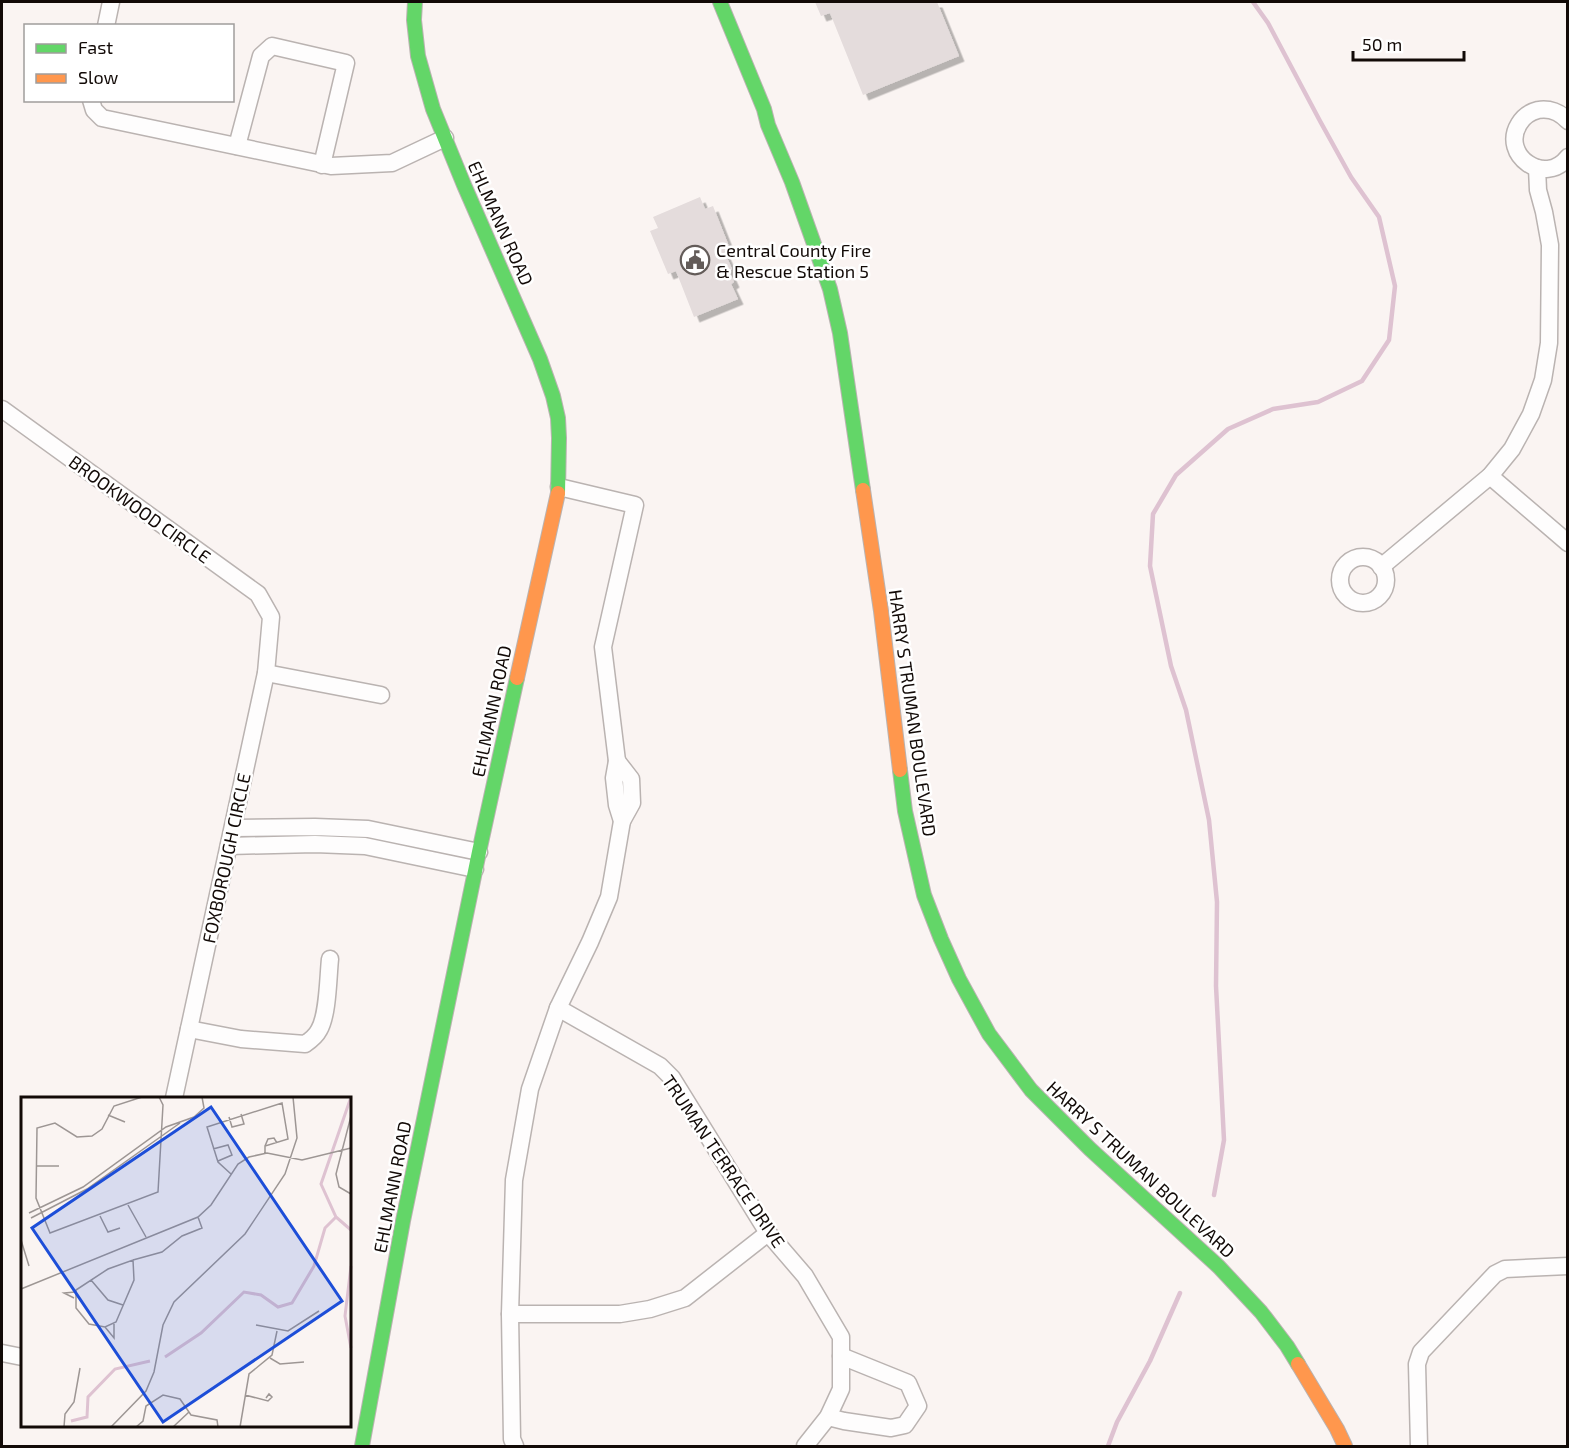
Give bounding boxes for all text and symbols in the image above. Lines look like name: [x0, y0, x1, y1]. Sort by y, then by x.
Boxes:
legend: [24, 24, 234, 102]
scale bar: [1353, 24, 1464, 62]
text: 50 m: [1362, 33, 1402, 55]
text: Fast: [78, 36, 113, 58]
text: Slow: [78, 66, 119, 88]
street label: EHLMANN ROAD: [464, 157, 538, 289]
place label: Central County Fire & Rescue Station 5: [716, 239, 871, 282]
public building icon: Central County Fire & Rescue Station 5: [679, 244, 711, 276]
street label: BROOKWOOD CIRCLE: [65, 450, 215, 568]
street label: HARRY S TRUMAN BOULEVARD: [885, 588, 941, 838]
street label: EHLMANN ROAD: [466, 643, 516, 779]
street label: FOXBOROUGH CIRCLE: [197, 771, 255, 945]
street label: TRUMAN TERRACE DRIVE: [658, 1070, 790, 1252]
street label: HARRY S TRUMAN BOULEVARD: [1042, 1076, 1240, 1262]
inset map: [21, 1097, 351, 1427]
street label: EHLMANN ROAD: [368, 1119, 416, 1255]

